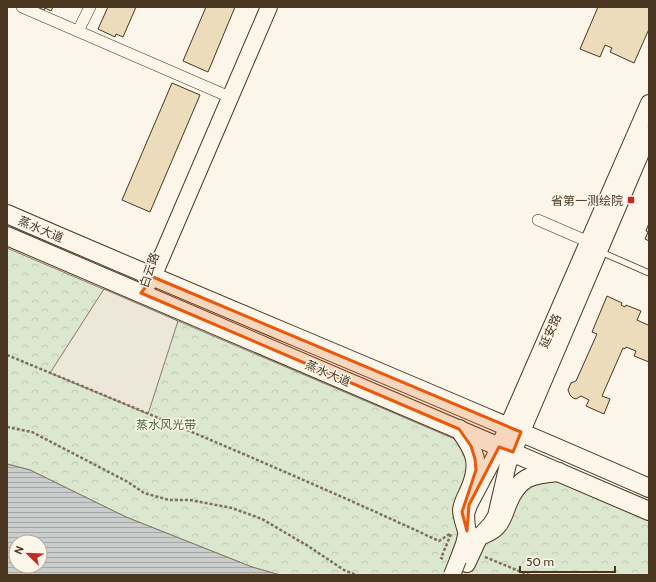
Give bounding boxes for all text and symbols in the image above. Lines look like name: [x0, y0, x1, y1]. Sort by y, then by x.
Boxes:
place label: 省第一测绘院: [551, 193, 623, 208]
marker: 省第一测绘院: [626, 195, 636, 205]
street label: 蒸水大道: [16, 213, 66, 245]
street label: 白云路: [136, 251, 162, 289]
street label: 延安路: [536, 311, 564, 351]
street label: 蒸水大道: [303, 357, 353, 389]
park label: 蒸水风光带: [136, 417, 196, 432]
north arrow: [8, 534, 48, 574]
text: N: [11, 544, 27, 556]
scale bar: [520, 548, 615, 574]
text: 50 m: [526, 554, 554, 569]

